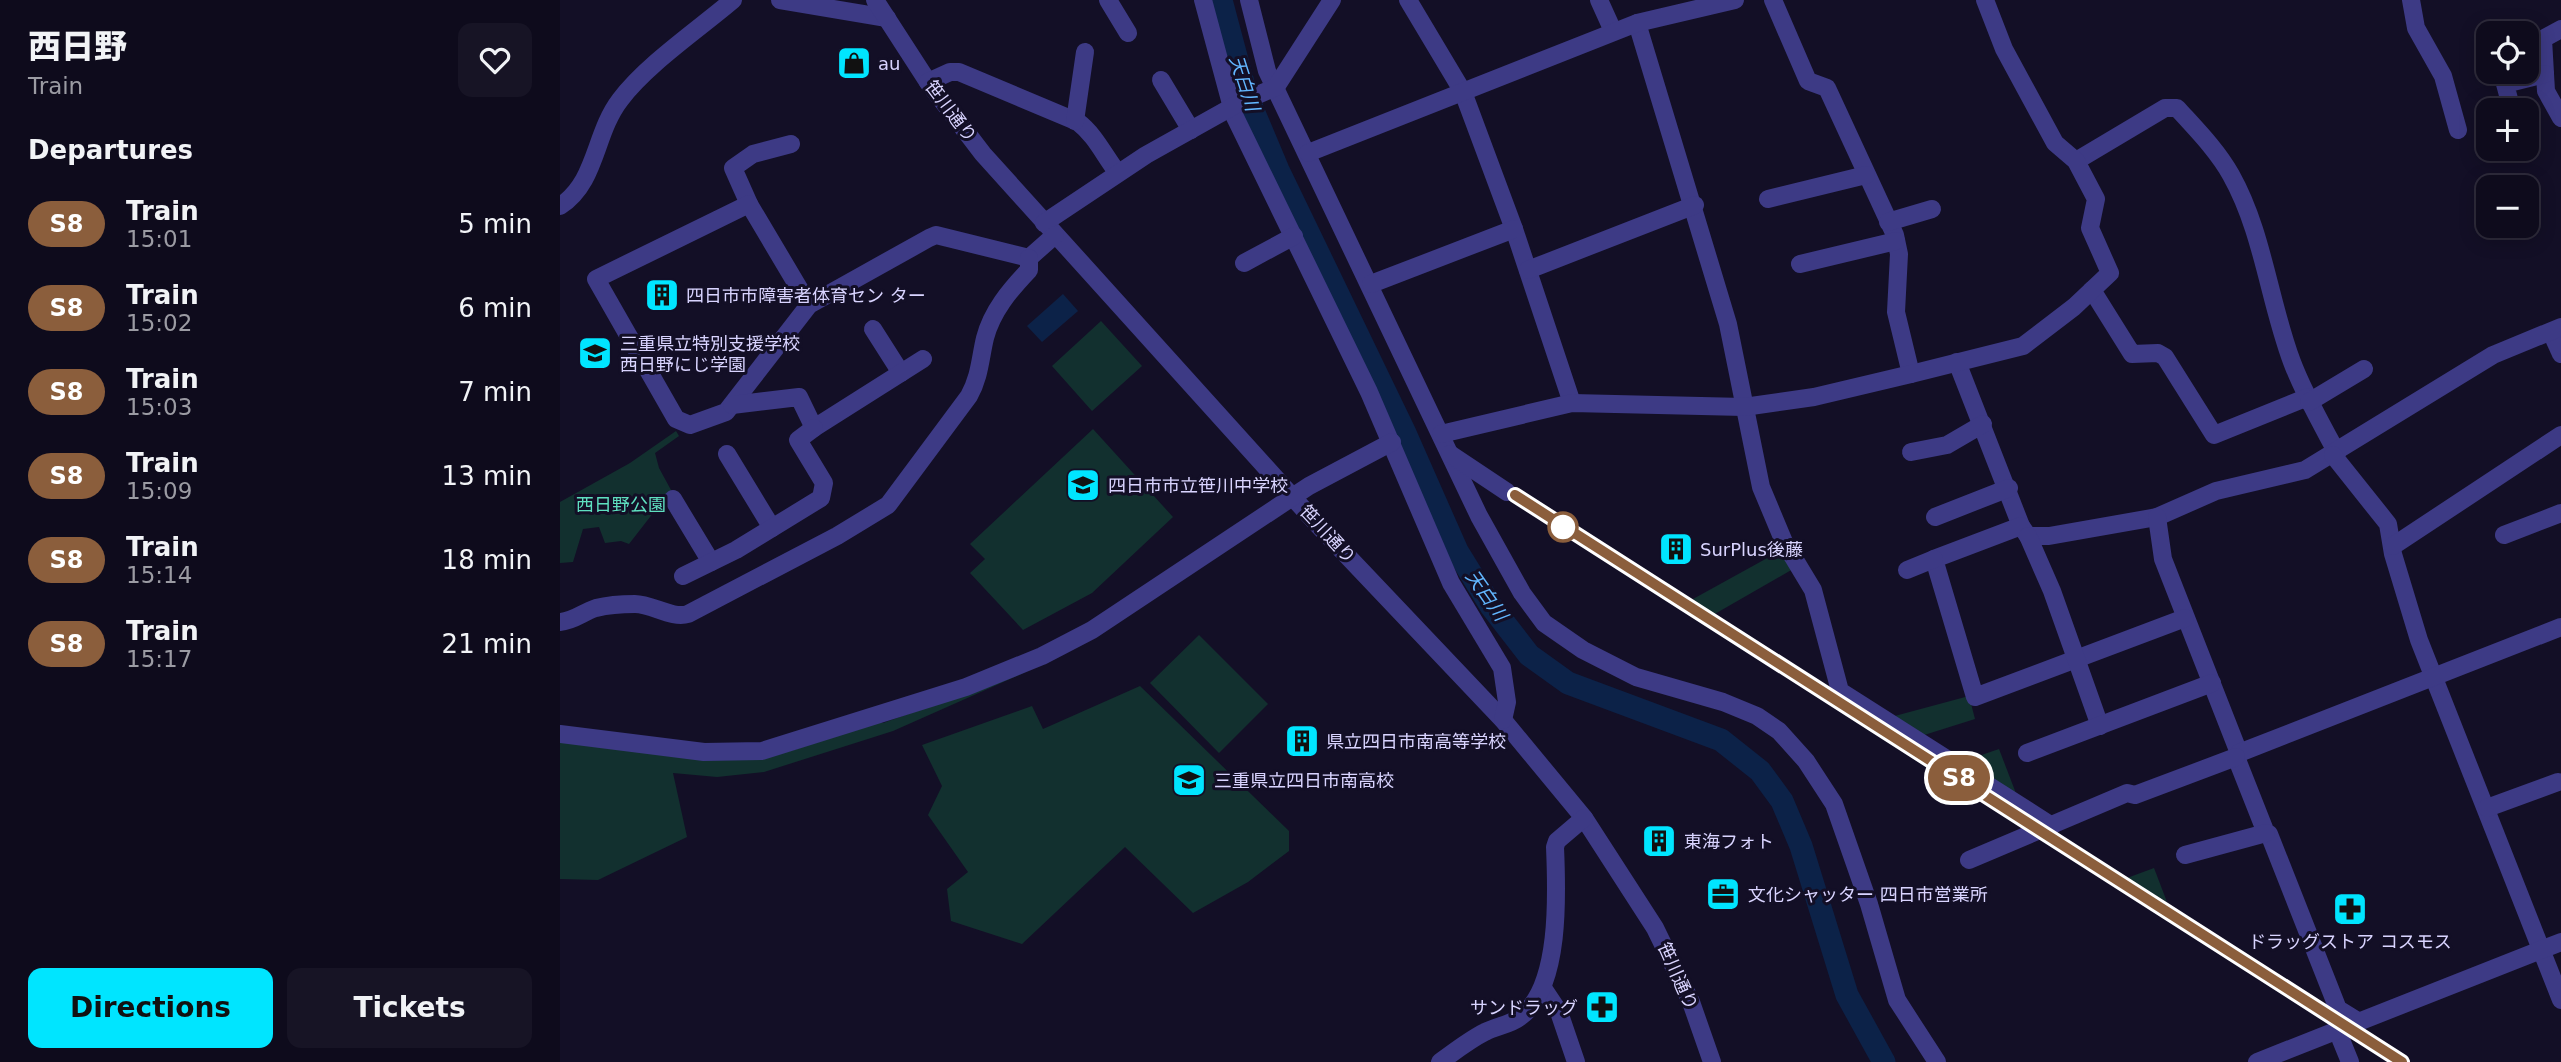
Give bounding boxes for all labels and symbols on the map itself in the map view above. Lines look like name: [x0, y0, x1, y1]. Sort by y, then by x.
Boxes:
shop icon: au: [835, 44, 873, 82]
water label: 天白川: [1226, 52, 1265, 115]
place label: au: [878, 53, 900, 74]
street label: 笹川通り: [921, 76, 981, 146]
building icon: 四日市市障害者体育セン ター: [643, 276, 681, 314]
place label: 四日市市障害者体育セン ター: [686, 285, 926, 306]
place label: 三重県立特別支援学校 西日野にじ学園: [620, 333, 800, 375]
school or university icon: 三重県立特別支援学校 西日野にじ学園: [576, 334, 614, 372]
school or university icon: 四日市市立笹川中学校: [1064, 466, 1102, 504]
place label: 四日市市立笹川中学校: [1108, 475, 1288, 496]
park label: 西日野公園: [576, 494, 666, 515]
street label: 笹川通り: [1296, 501, 1360, 567]
unlabelled marker: [1548, 512, 1578, 542]
building icon: SurPlus後藤: [1657, 530, 1695, 568]
place label: SurPlus後藤: [1700, 539, 1803, 560]
water label: 天白川: [1462, 565, 1514, 626]
building icon: 県立四日市南高等学校: [1283, 722, 1321, 760]
place label: 県立四日市南高等学校: [1326, 731, 1506, 752]
line badge: S8: [1928, 755, 1990, 801]
school or university icon: 三重県立四日市南高校: [1170, 761, 1208, 799]
place label: 三重県立四日市南高校: [1214, 770, 1394, 791]
building icon: 東海フォト: [1640, 822, 1678, 860]
place label: 東海フォト: [1684, 831, 1774, 852]
office icon: 文化シャッター 四日市営業所: [1704, 875, 1742, 913]
place label: 文化シャッター 四日市営業所: [1748, 884, 1988, 905]
pharmacy icon: ドラッグストア コスモス: [2331, 890, 2369, 928]
place label: ドラッグストア コスモス: [2248, 931, 2452, 952]
street label: 笹川通り: [1654, 939, 1702, 1013]
pharmacy icon: サンドラッグ: [1583, 988, 1621, 1026]
place label: サンドラッグ: [1470, 997, 1578, 1018]

